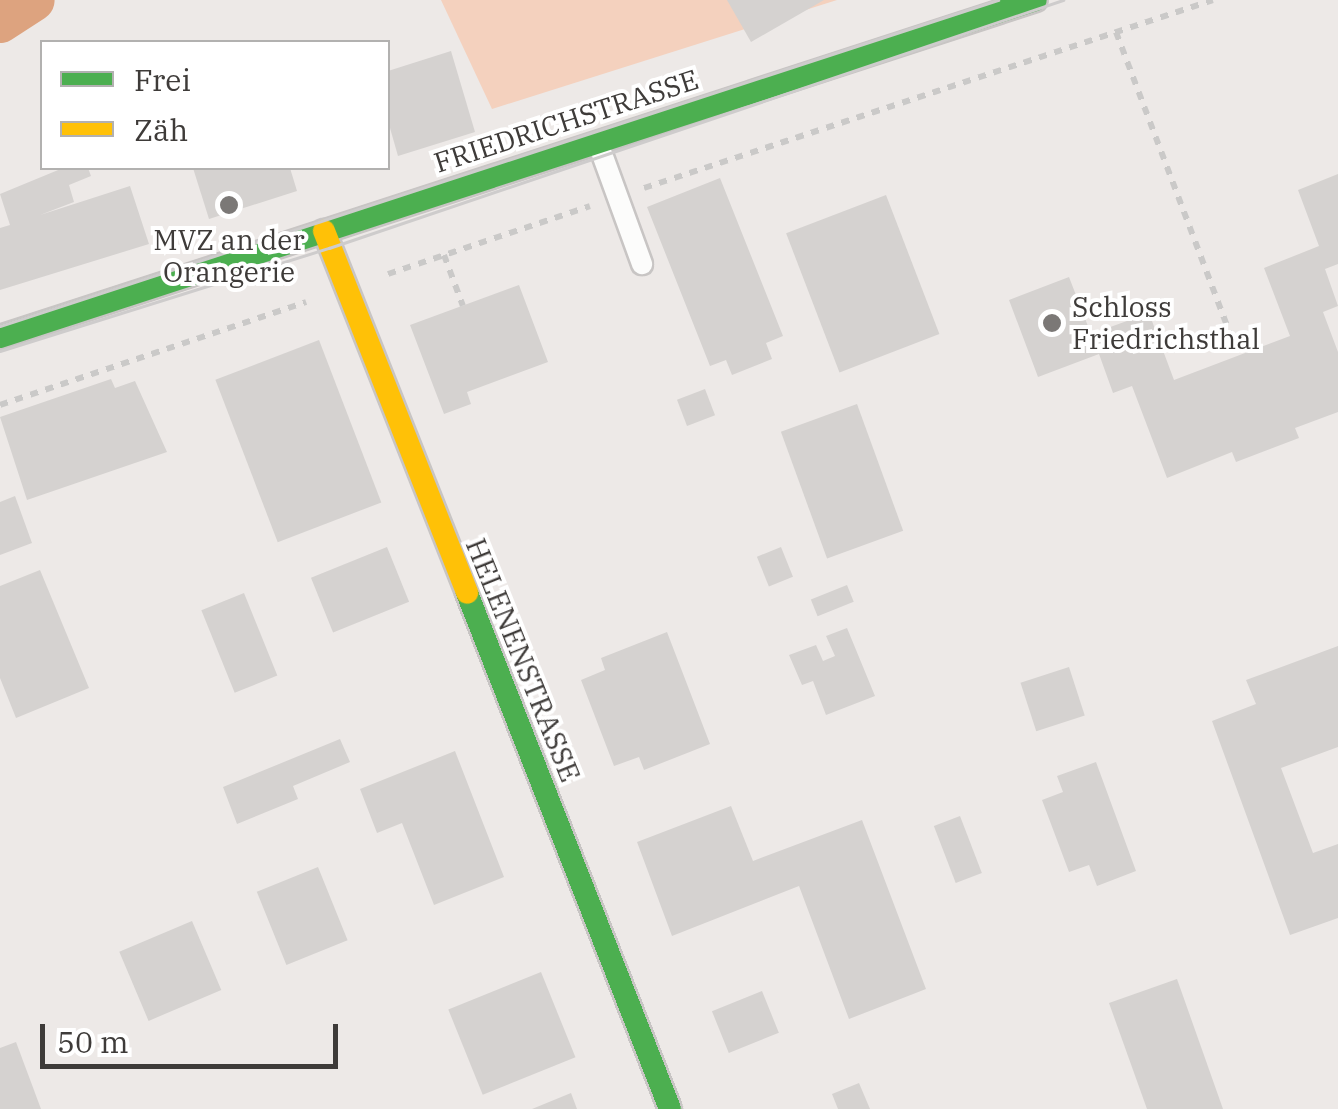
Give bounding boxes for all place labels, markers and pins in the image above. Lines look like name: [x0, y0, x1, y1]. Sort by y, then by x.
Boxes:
marker: MVZ an der Orangerie: [216, 192, 242, 218]
place label: MVZ an der Orangerie: [153, 223, 305, 289]
place label: Schloss Friedrichsthal: [1072, 290, 1260, 356]
marker: Schloss Friedrichsthal: [1041, 312, 1063, 334]

